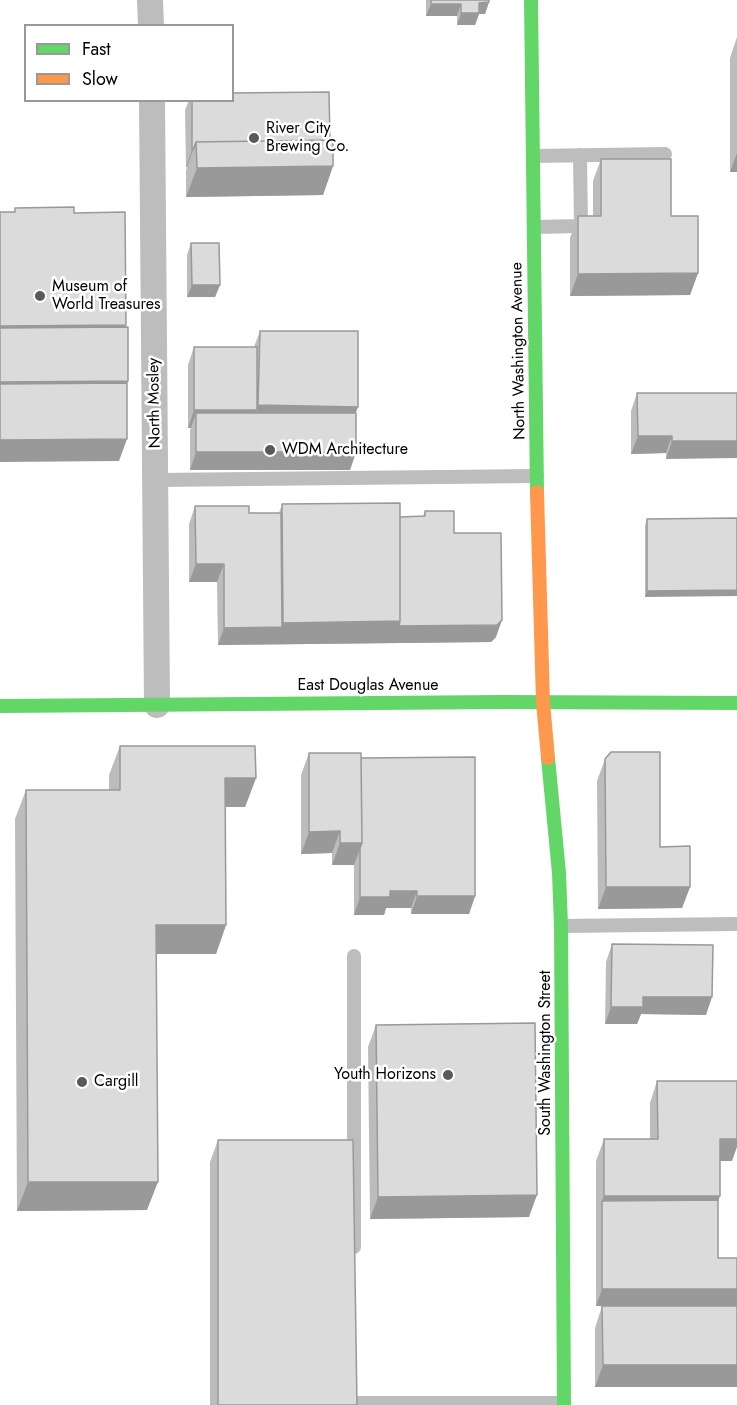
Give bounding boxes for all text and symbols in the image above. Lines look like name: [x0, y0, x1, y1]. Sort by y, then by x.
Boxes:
legend: [24, 24, 234, 102]
text: Fast: [82, 36, 111, 62]
text: Slow: [82, 66, 118, 92]
place label: River City Brewing Co.: [266, 119, 349, 157]
marker: River City Brewing Co.: [247, 131, 261, 145]
street label: North Washington Avenue: [508, 262, 530, 440]
place label: Museum of World Treasures: [52, 277, 161, 315]
marker: Museum of World Treasures: [33, 289, 47, 303]
street label: North Mosley: [145, 358, 165, 448]
place label: WDM Architecture: [282, 440, 408, 460]
marker: WDM Architecture: [263, 443, 277, 457]
street label: East Douglas Avenue: [297, 676, 439, 696]
street label: South Washington Street: [536, 970, 556, 1136]
place label: Youth Horizons: [334, 1065, 436, 1085]
marker: Youth Horizons: [441, 1068, 455, 1082]
place label: Cargill: [94, 1072, 139, 1092]
marker: Cargill: [75, 1075, 89, 1089]

